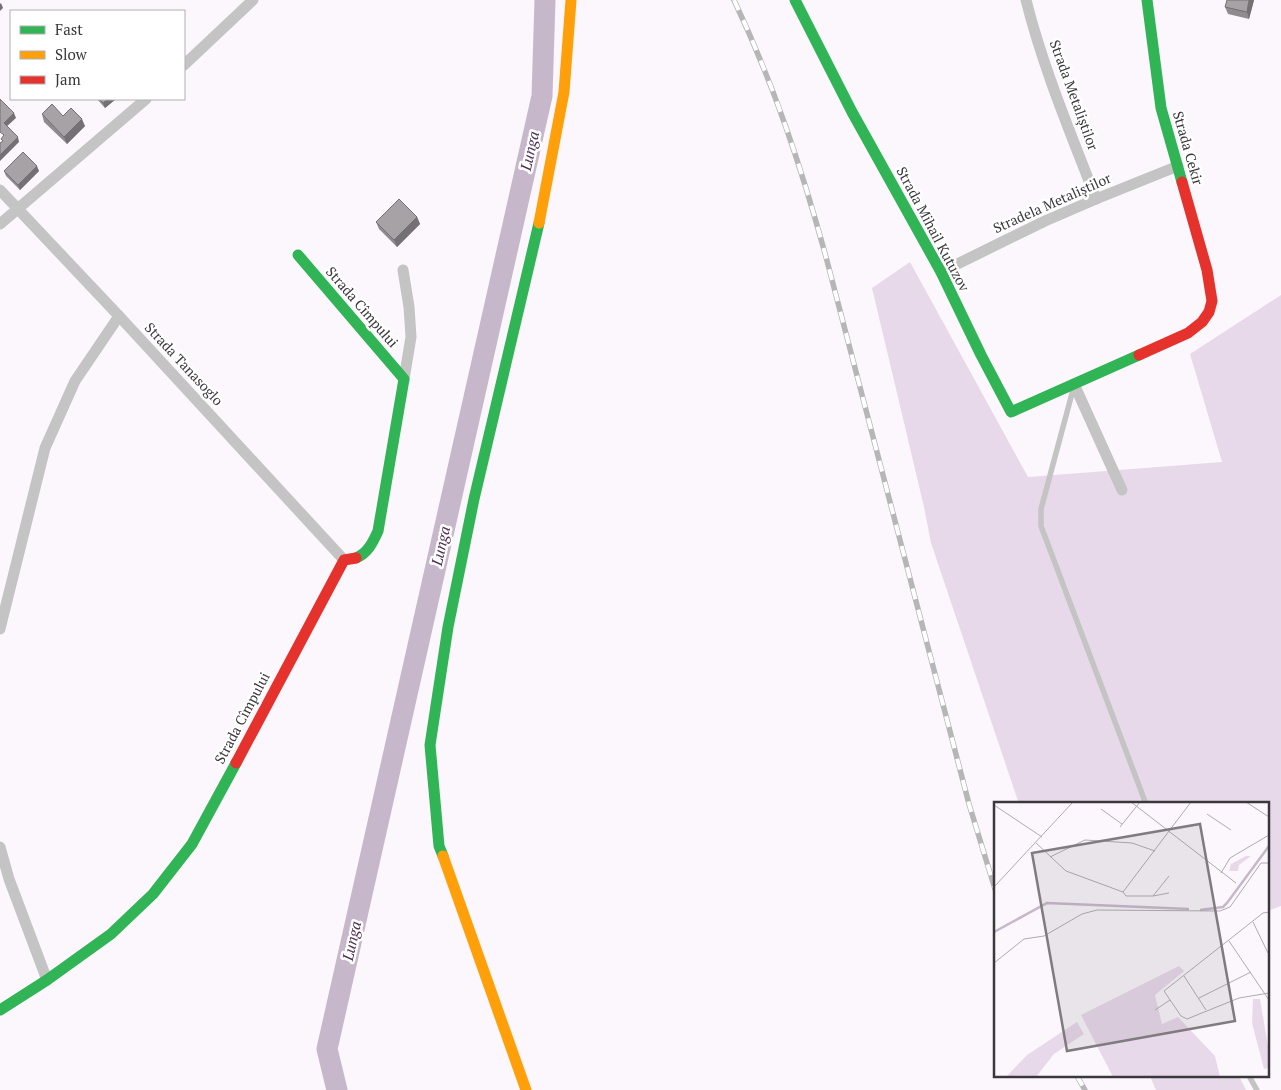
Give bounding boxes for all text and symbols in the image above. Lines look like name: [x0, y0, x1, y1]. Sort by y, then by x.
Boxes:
legend: [10, 10, 185, 100]
text: Fast: [55, 19, 83, 39]
street label: Strada Metaliștilor: [1046, 37, 1103, 153]
text: Slow: [55, 44, 88, 64]
text: Jam: [55, 69, 81, 89]
street label: Strada Cekir: [1169, 109, 1208, 188]
water label: Lunga: [515, 129, 543, 173]
street label: Strada Mihail Kutuzov: [893, 163, 975, 295]
street label: Stradela Metaliștilor: [990, 168, 1114, 237]
street label: Strada Cîmpului: [322, 262, 403, 351]
street label: Strada Tanasoglo: [141, 318, 228, 410]
water label: Lunga: [426, 524, 454, 568]
street label: Strada Cîmpului: [209, 669, 274, 767]
inset map: [994, 802, 1268, 1078]
water label: Lunga: [337, 919, 365, 963]

